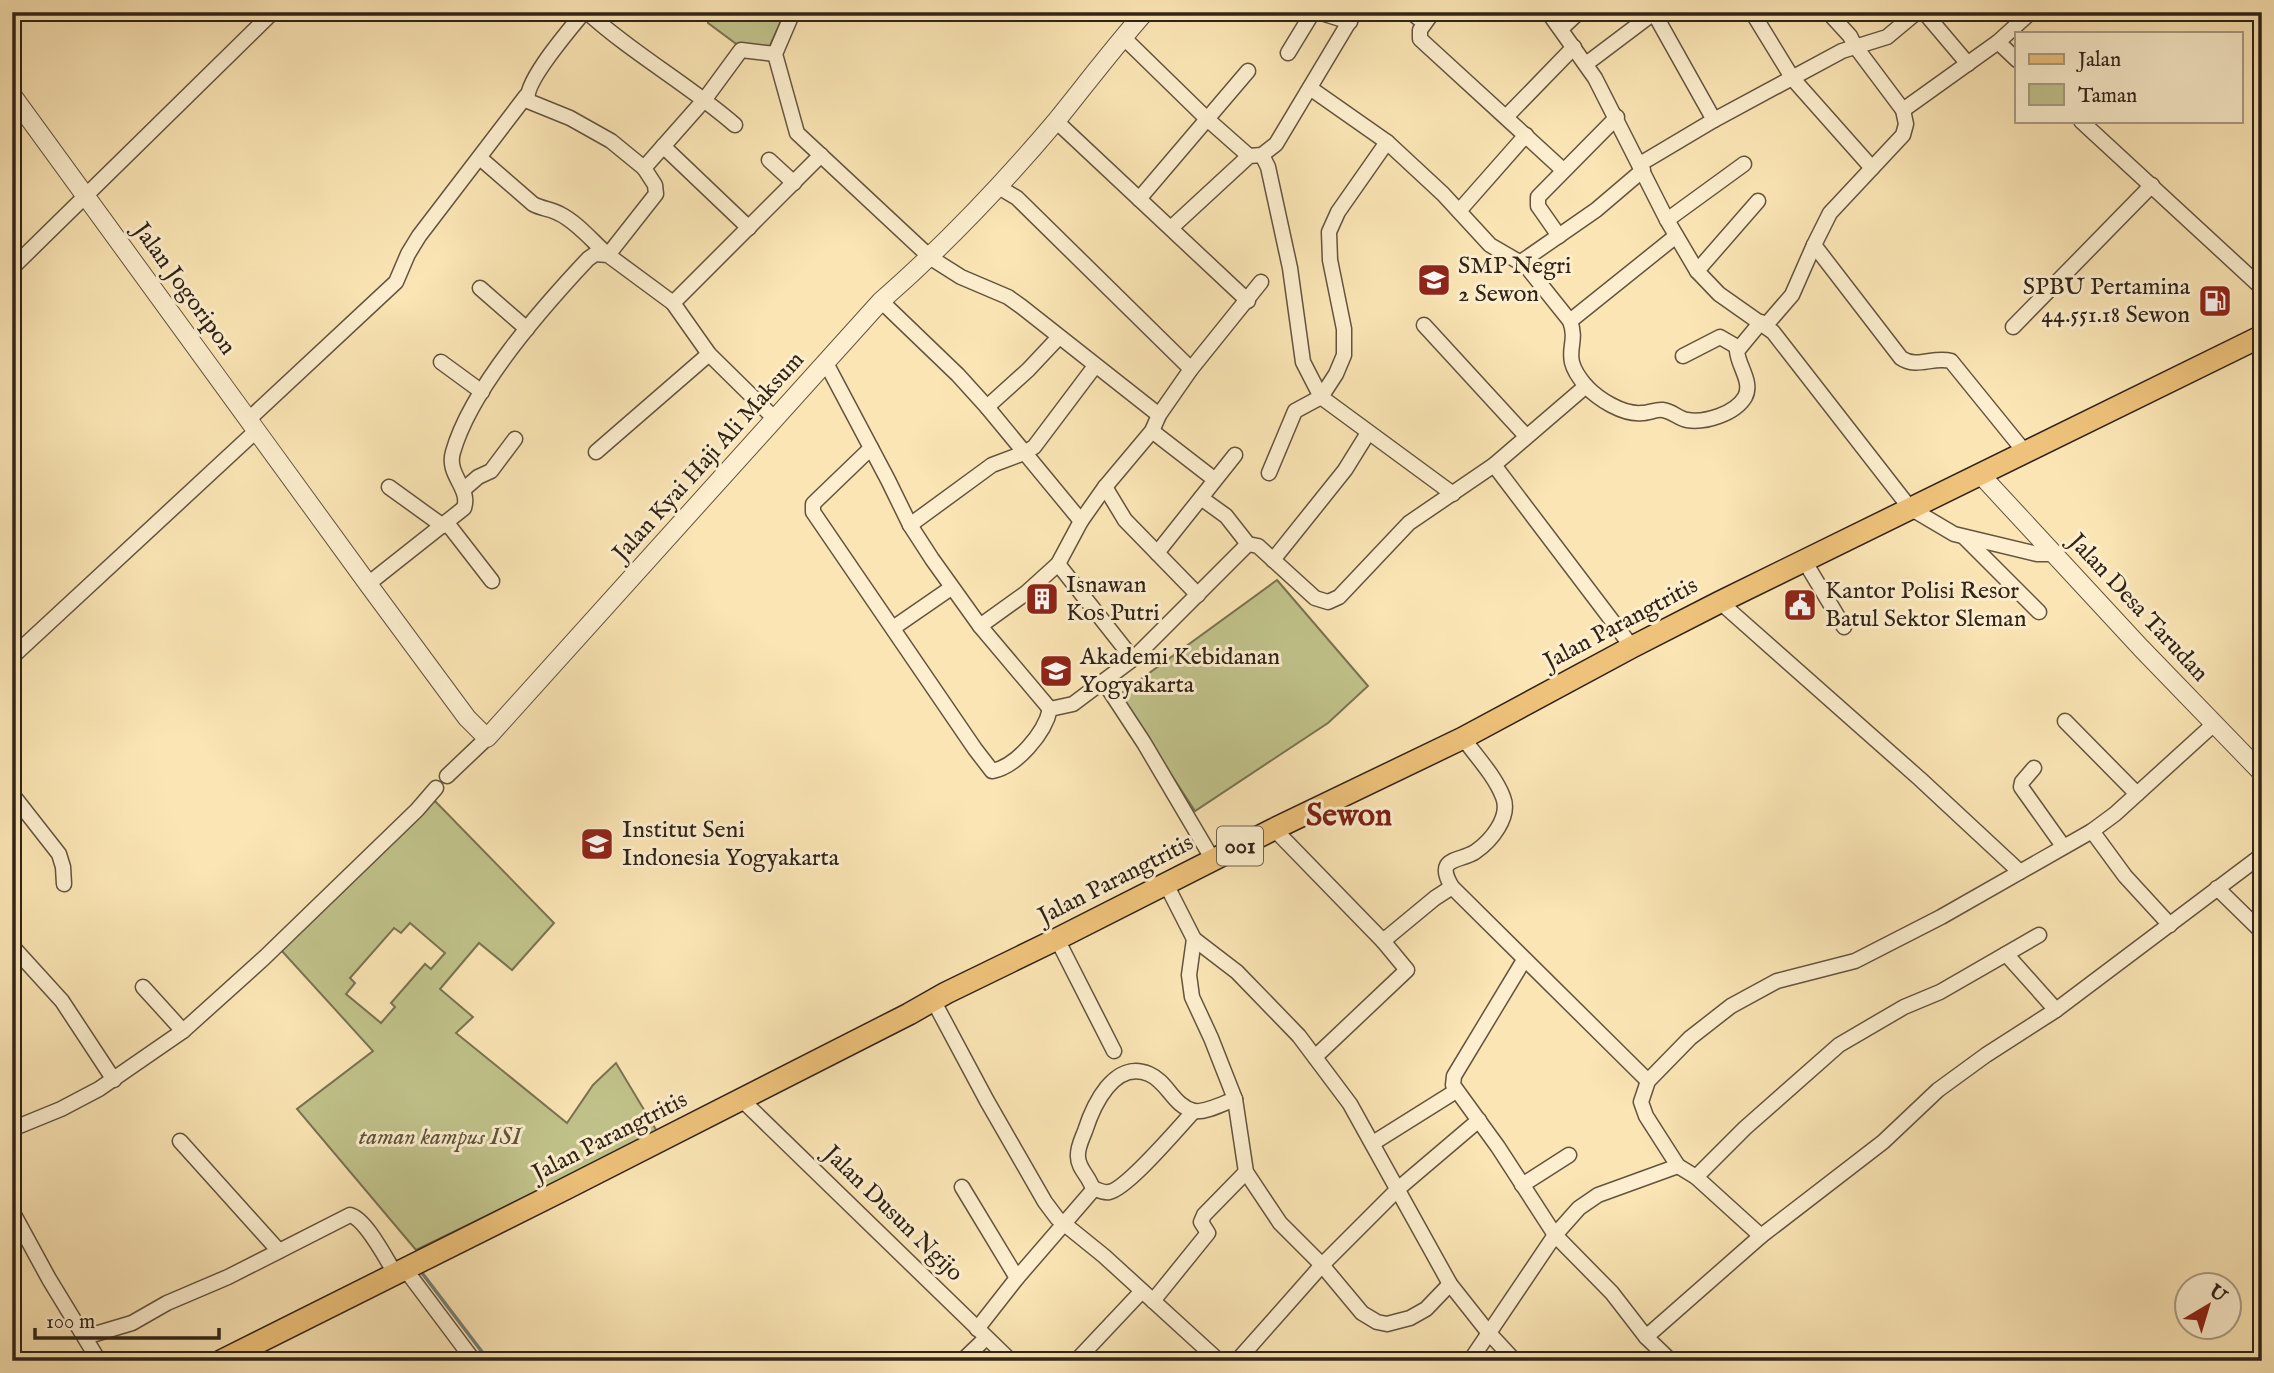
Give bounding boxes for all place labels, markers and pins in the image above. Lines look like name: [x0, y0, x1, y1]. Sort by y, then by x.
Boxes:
place label: SMP Negri 2 Sewon: [1458, 251, 1571, 310]
school or university icon: SMP Negri 2 Sewon: [1415, 261, 1453, 299]
place label: SPBU Pertamina 44.551.18 Sewon: [2023, 272, 2191, 331]
fuel station icon: SPBU Pertamina 44.551.18 Sewon: [2196, 282, 2234, 320]
place label: Isnawan Kos Putri: [1066, 570, 1160, 629]
place label: Kantor Polisi Resor Batul Sektor Sleman: [1825, 576, 2027, 635]
building icon: Isnawan Kos Putri: [1023, 580, 1061, 618]
public building icon: Kantor Polisi Resor Batul Sektor Sleman: [1781, 586, 1819, 624]
place label: Akademi Kebidanan Yogyakarta: [1079, 642, 1280, 701]
school or university icon: Akademi Kebidanan Yogyakarta: [1037, 652, 1075, 690]
place label: Institut Seni Indonesia Yogyakarta: [622, 815, 840, 874]
school or university icon: Institut Seni Indonesia Yogyakarta: [578, 825, 616, 863]

